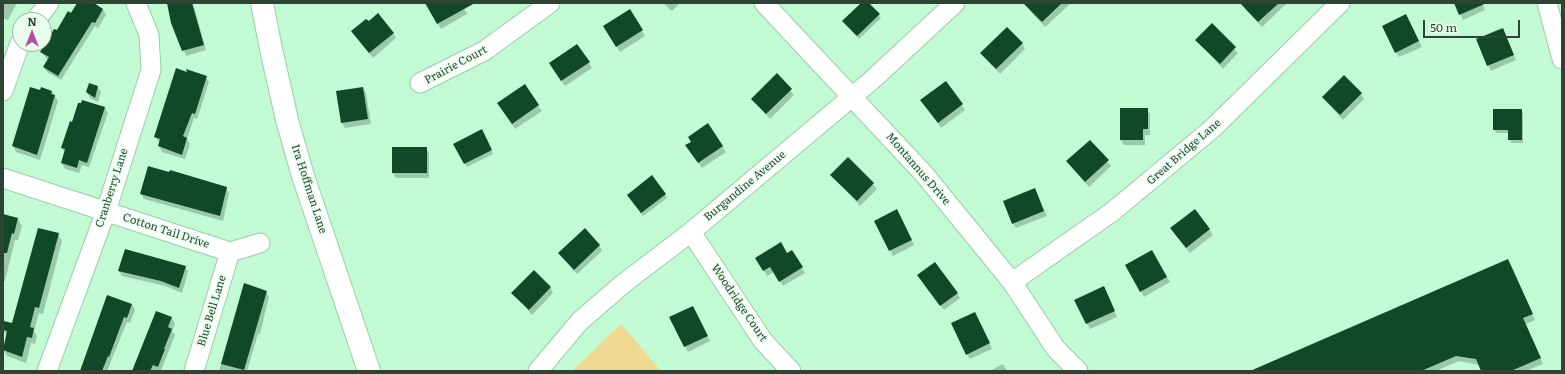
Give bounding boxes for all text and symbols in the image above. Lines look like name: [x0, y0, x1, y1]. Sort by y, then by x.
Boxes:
north arrow: [12, 12, 52, 52]
scale bar: [1425, 12, 1522, 38]
text: N: [27, 13, 37, 29]
text: 50 m: [1430, 18, 1457, 36]
street label: Prairie Court: [422, 43, 490, 87]
street label: Great Bridge Lane: [1144, 116, 1224, 188]
street label: Montannus Drive: [883, 130, 953, 208]
street label: Ira Hoffman Lane: [288, 143, 330, 235]
street label: Cranberry Lane: [93, 147, 131, 229]
street label: Burgandine Avenue: [701, 148, 789, 224]
street label: Cotton Tail Drive: [121, 211, 211, 251]
street label: Woodridge Court: [708, 262, 770, 344]
street label: Blue Bell Lane: [195, 274, 229, 348]

